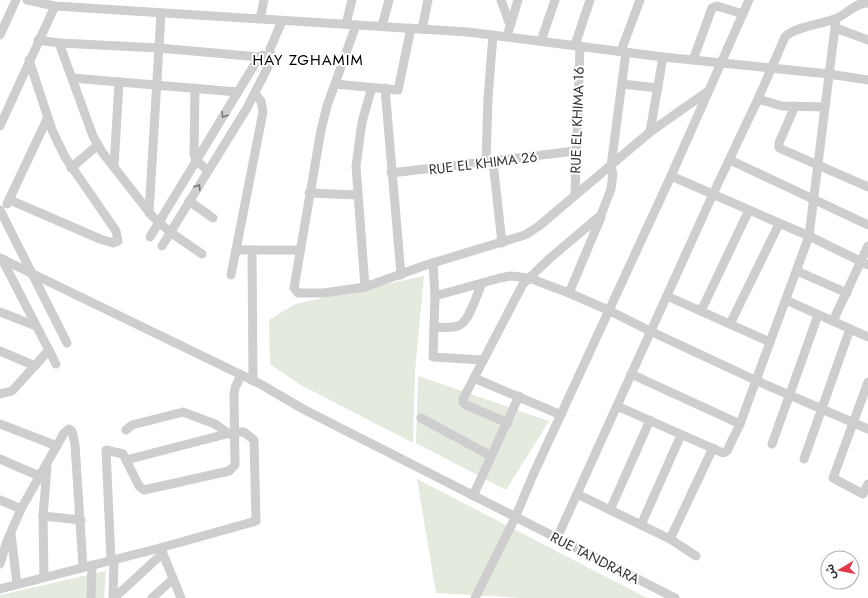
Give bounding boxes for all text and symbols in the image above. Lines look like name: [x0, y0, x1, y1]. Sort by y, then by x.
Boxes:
district label: HAY ZGHAMIM: [252, 49, 364, 71]
street label: RUE EL KHIMA 16: [565, 66, 589, 174]
one-way arrow: [221, 111, 229, 118]
street label: RUE EL KHIMA 26: [428, 146, 538, 180]
one-way arrow: [193, 184, 200, 191]
street label: RUE TANDRARA: [547, 527, 644, 589]
north arrow: [820, 550, 860, 590]
text: ش: [821, 563, 839, 581]

